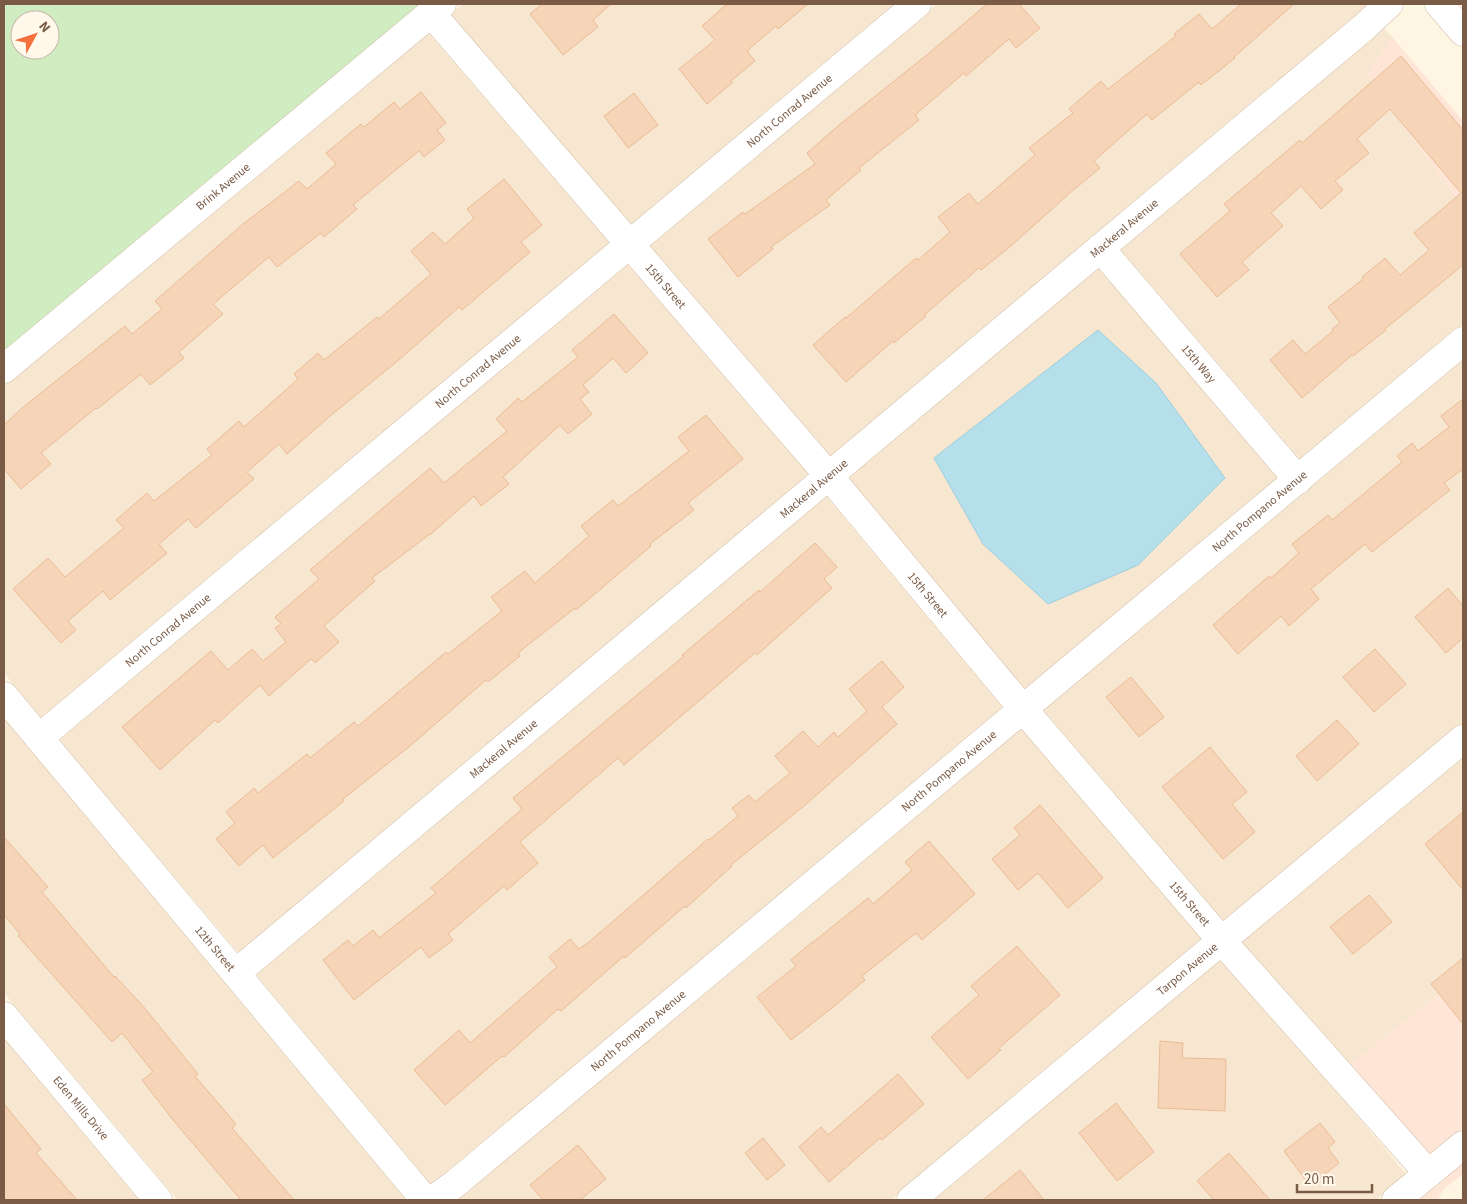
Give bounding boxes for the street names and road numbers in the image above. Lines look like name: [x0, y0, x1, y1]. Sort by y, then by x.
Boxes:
street label: North Conrad Avenue: [743, 70, 836, 152]
street label: Brink Avenue: [192, 159, 254, 215]
street label: Mackeral Avenue: [1087, 195, 1162, 262]
street label: 15th Street: [641, 260, 690, 313]
street label: North Conrad Avenue: [431, 330, 525, 412]
street label: 15th Way: [1177, 341, 1220, 387]
street label: Mackeral Avenue: [776, 455, 852, 523]
street label: North Pompano Avenue: [1209, 467, 1311, 556]
street label: 15th Street: [903, 568, 952, 622]
street label: North Conrad Avenue: [122, 590, 215, 672]
street label: Mackeral Avenue: [466, 715, 542, 783]
street label: North Pompano Avenue: [898, 726, 1000, 816]
street label: 15th Street: [1165, 877, 1214, 930]
street label: 12th Street: [190, 922, 239, 975]
street label: Tarpon Avenue: [1153, 939, 1222, 1000]
street label: North Pompano Avenue: [587, 986, 690, 1076]
street label: Eden Mills Drive: [49, 1073, 113, 1144]

